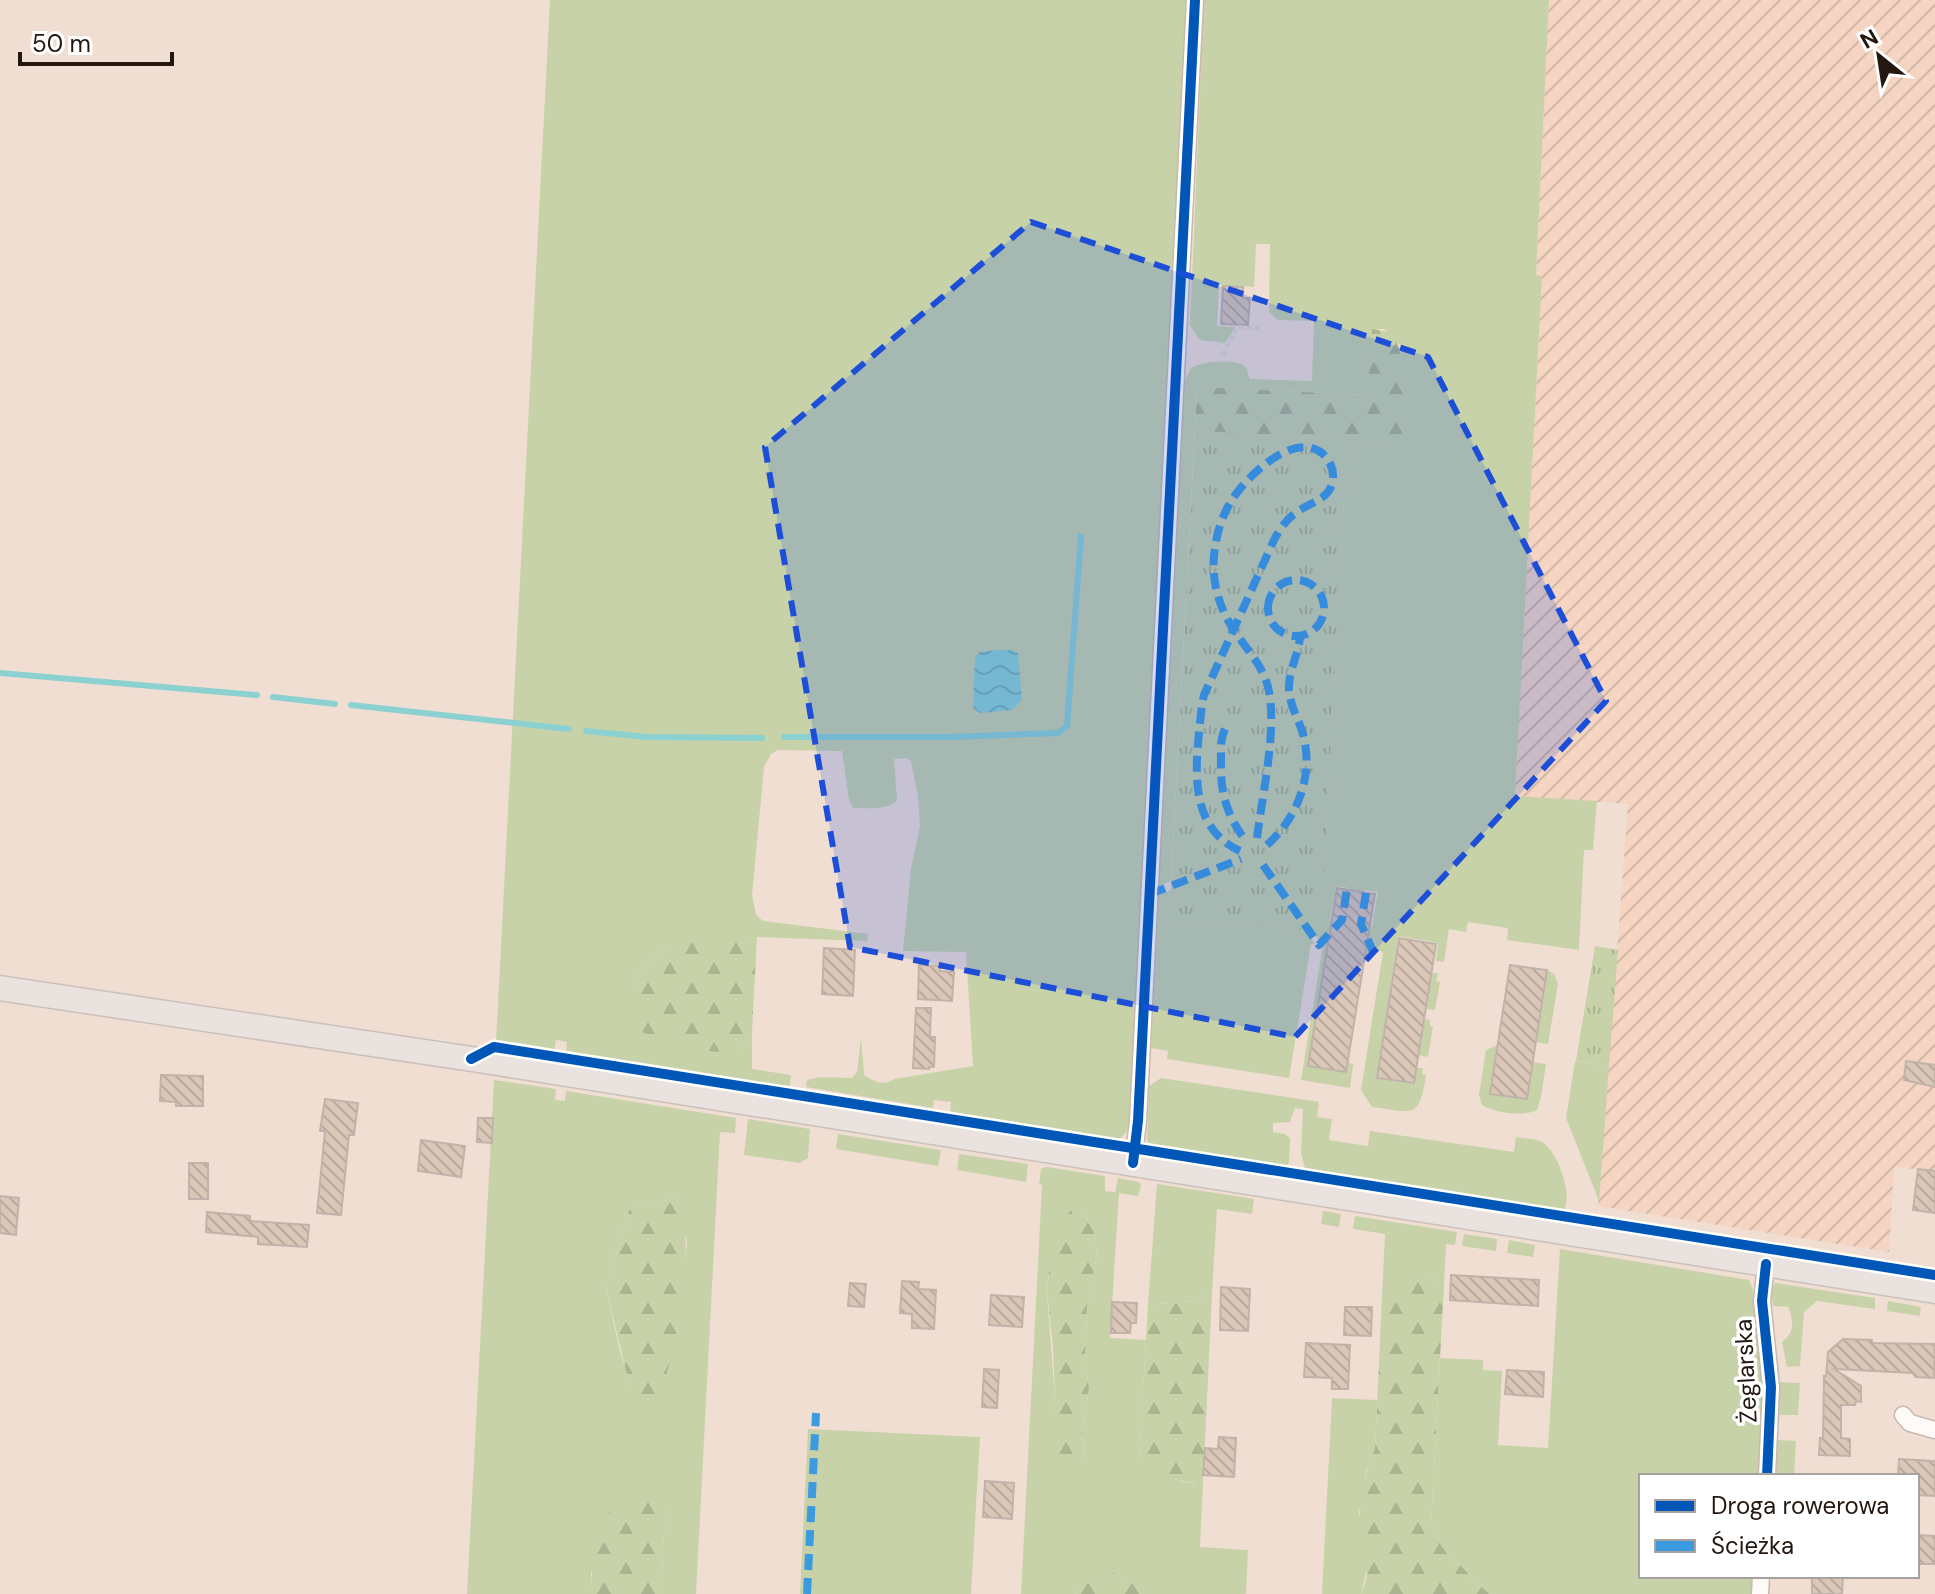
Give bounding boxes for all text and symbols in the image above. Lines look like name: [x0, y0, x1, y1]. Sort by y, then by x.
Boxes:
scale bar: [20, 16, 172, 66]
north arrow: [1839, 16, 1919, 96]
text: N: [1855, 23, 1883, 56]
text: 50 m: [32, 28, 91, 59]
street label: Żeglarska: [1727, 1318, 1764, 1424]
legend: [1639, 1474, 1919, 1578]
text: Droga rowerowa: [1711, 1490, 1889, 1521]
text: Ścieżka: [1711, 1530, 1794, 1561]

